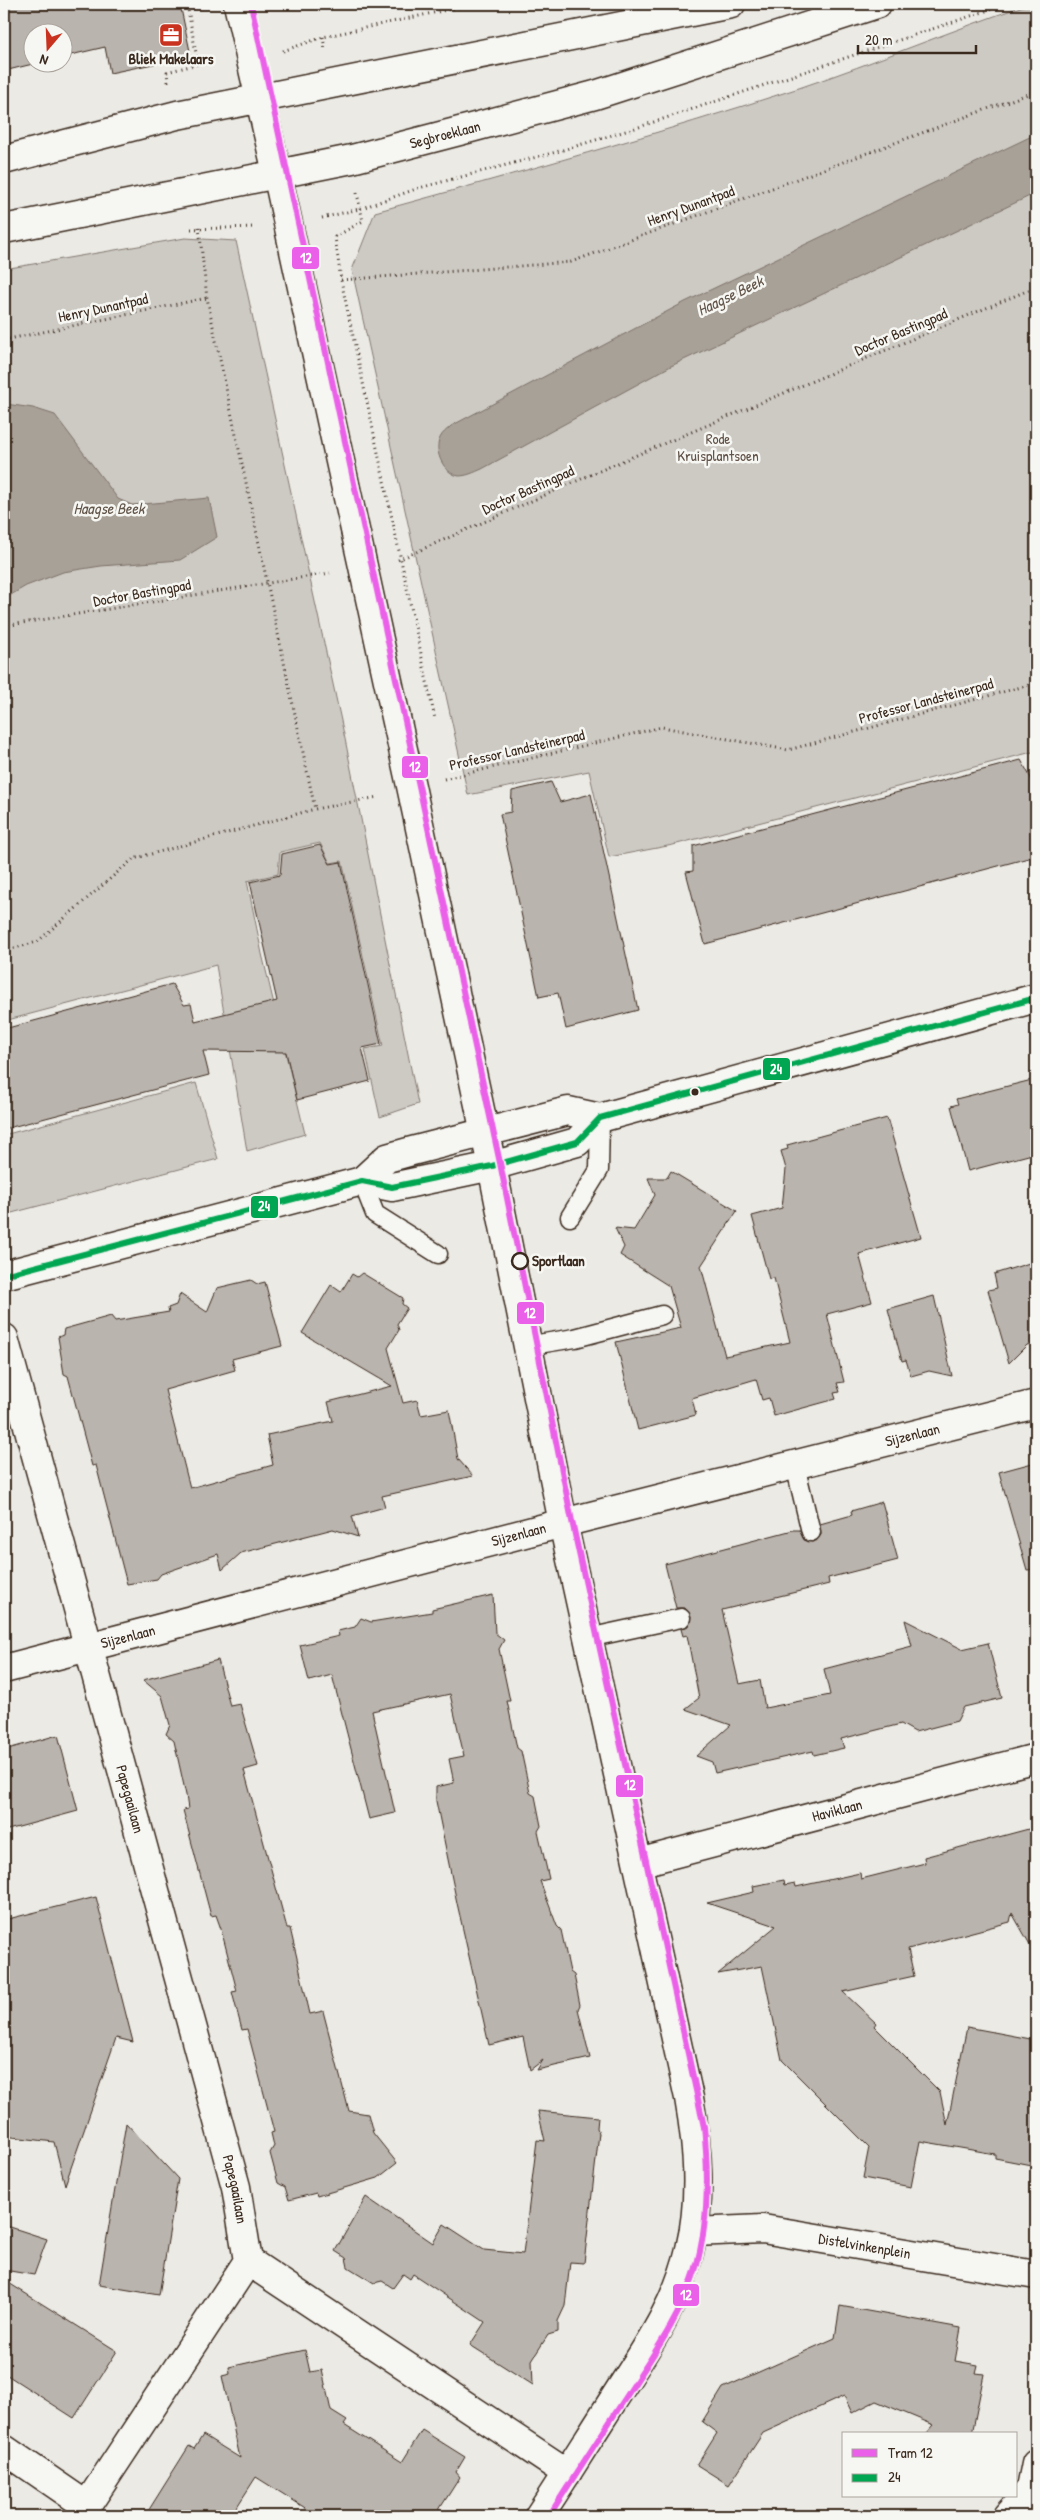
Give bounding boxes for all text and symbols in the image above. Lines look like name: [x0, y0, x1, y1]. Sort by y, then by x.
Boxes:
north arrow: [22, 22, 72, 72]
office icon: Bliek Makelaars: [158, 22, 184, 48]
scale bar: [858, 22, 975, 54]
text: 20 m: [865, 29, 892, 50]
place label: Bliek Makelaars: [129, 48, 214, 69]
text: N: [36, 50, 50, 71]
street label: Segbroeklaan: [407, 115, 483, 154]
street label: Henry Dunantpad: [644, 180, 737, 231]
line badge: 12: [291, 246, 320, 270]
text: 12: [300, 248, 312, 267]
water label: Haagse Beek: [693, 269, 768, 320]
street label: Henry Dunantpad: [56, 288, 150, 327]
street label: Doctor Bastingpad: [851, 303, 951, 361]
park label: Rode Kruisplantsoen: [677, 428, 759, 466]
street label: Doctor Bastingpad: [478, 460, 577, 519]
water label: Haagse Beek: [74, 497, 146, 519]
street label: Doctor Bastingpad: [91, 574, 193, 611]
street label: Professor Landsteinerpad: [856, 672, 995, 729]
street label: Professor Landsteinerpad: [447, 724, 587, 775]
line badge: 12: [401, 755, 429, 779]
text: 12: [409, 757, 421, 776]
line badge: 24: [762, 1057, 791, 1081]
text: 24: [770, 1059, 783, 1078]
unlabelled marker: [690, 1087, 700, 1097]
line badge: 24: [250, 1195, 279, 1219]
text: 24: [258, 1196, 271, 1215]
place label: Sportlaan: [532, 1250, 585, 1272]
marker: Sportlaan: [511, 1252, 529, 1270]
line badge: 12: [516, 1301, 545, 1325]
text: 12: [524, 1303, 536, 1322]
street label: Sijzenlaan: [883, 1418, 942, 1452]
street label: Sijzenlaan: [489, 1517, 548, 1551]
street label: Sijzenlaan: [98, 1619, 157, 1653]
street label: Papegaailaan: [111, 1762, 150, 1836]
line badge: 12: [615, 1774, 644, 1798]
text: 12: [624, 1775, 636, 1794]
street label: Haviklaan: [810, 1793, 865, 1827]
street label: Papegaailaan: [218, 2152, 253, 2225]
street label: Distelvinkenplein: [817, 2228, 912, 2264]
line badge: 12: [672, 2283, 700, 2307]
text: 12: [680, 2285, 692, 2304]
legend: [842, 2432, 1018, 2498]
text: Tram 12: [888, 2442, 933, 2463]
text: 24: [888, 2466, 901, 2487]

